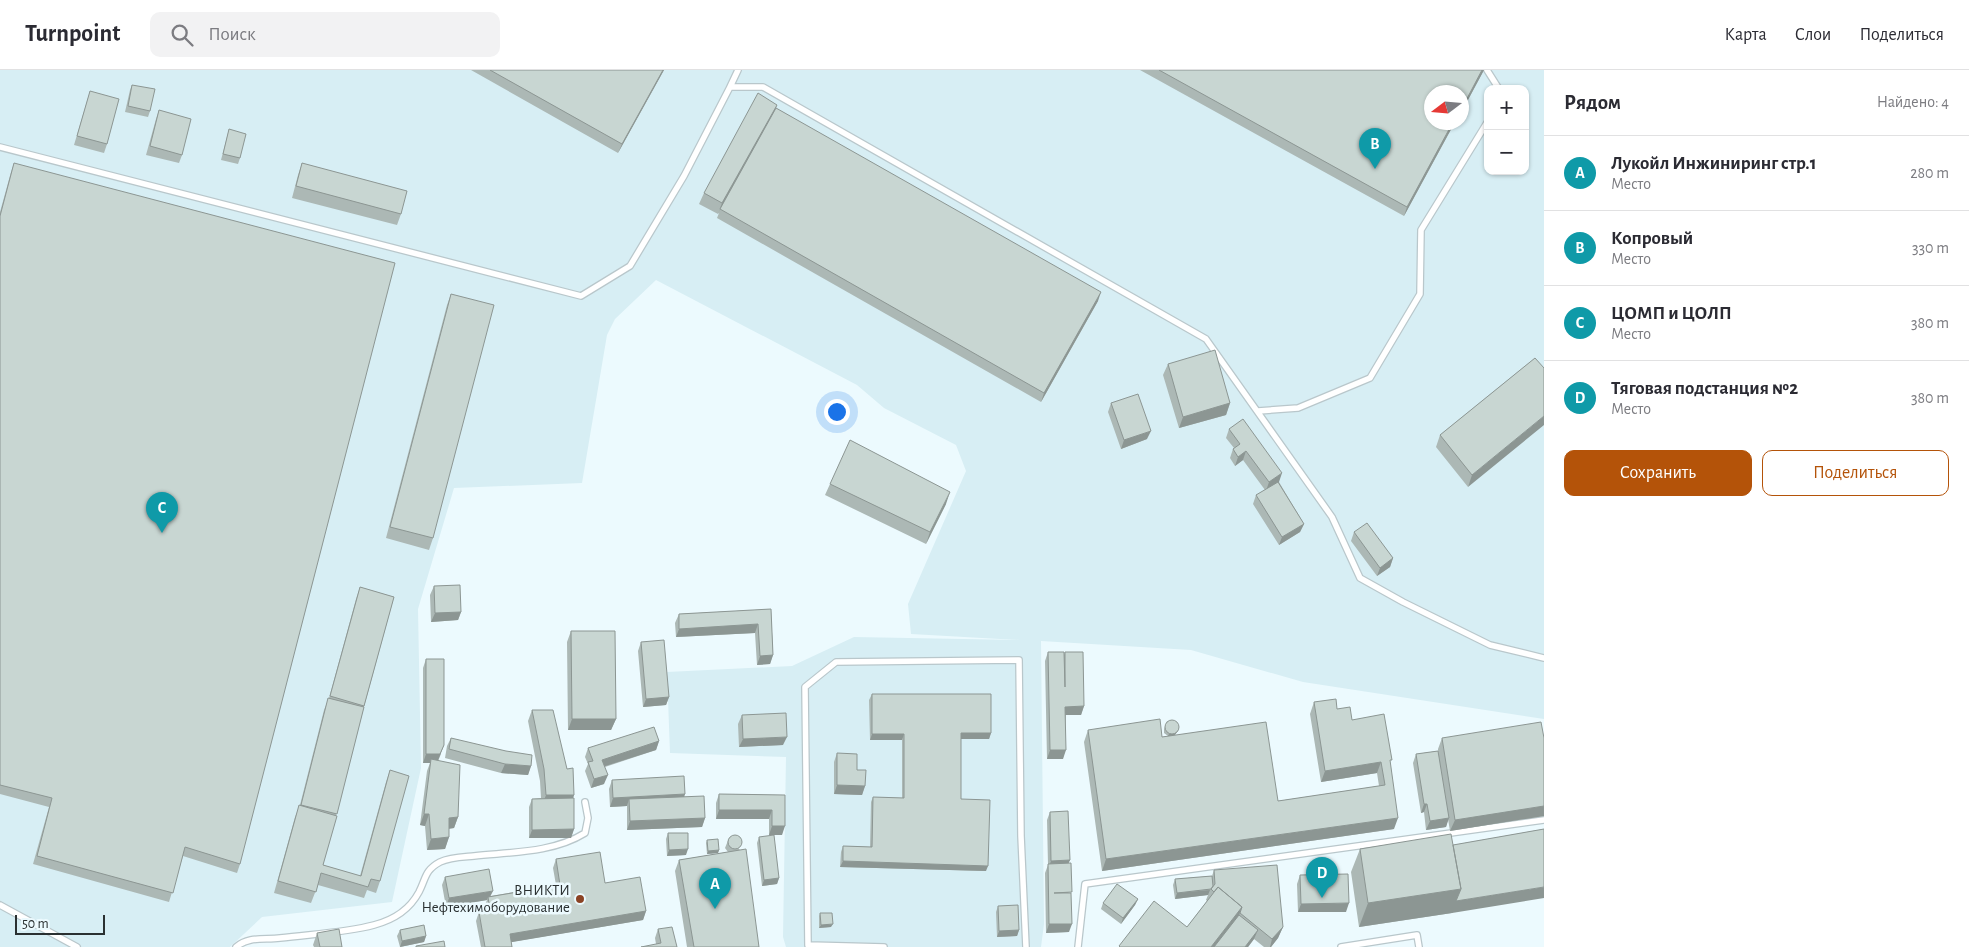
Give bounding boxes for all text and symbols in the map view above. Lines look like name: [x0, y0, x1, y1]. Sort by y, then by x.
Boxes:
search box: [150, 12, 500, 57]
icon: search: [168, 21, 196, 49]
text: Turnpoint: [25, 22, 120, 46]
text: Поиск: [208, 25, 256, 44]
text: Карта: [1725, 26, 1767, 44]
text: Слои: [1795, 26, 1831, 44]
text: Поделиться: [1859, 26, 1944, 44]
north arrow: [1424, 85, 1469, 130]
map controls: [1484, 85, 1529, 175]
button: +: [1484, 85, 1529, 130]
text: Рядом: [1564, 92, 1621, 113]
text: Найдено: 4: [1877, 94, 1949, 110]
pin: B: [1359, 128, 1391, 169]
button: −: [1484, 130, 1529, 175]
text: Лукойл Инжиниринг стр.1: [1611, 154, 1817, 173]
text: A: [1575, 165, 1585, 181]
text: 280 m: [1910, 165, 1949, 181]
text: Место: [1611, 176, 1651, 192]
text: Копровый: [1611, 229, 1693, 248]
text: B: [1575, 240, 1585, 256]
text: 330 m: [1912, 240, 1949, 256]
text: Место: [1611, 251, 1651, 267]
text: ЦОМП и ЦОЛП: [1611, 304, 1732, 323]
text: C: [1576, 315, 1584, 331]
text: 380 m: [1911, 315, 1949, 331]
text: Место: [1611, 326, 1651, 342]
text: Тяговая подстанция №2: [1611, 379, 1798, 398]
text: D: [1575, 390, 1585, 406]
text: 380 m: [1911, 390, 1949, 406]
your location: [824, 399, 850, 425]
text: Место: [1611, 401, 1651, 417]
button: Сохранить: [1564, 450, 1752, 496]
button: Поделиться: [1762, 450, 1949, 496]
pin: C: [146, 492, 178, 533]
pin: D: [1306, 857, 1338, 898]
pin: A: [699, 868, 731, 909]
place label: ВНИКТИ Нефтехимоборудование: [421, 883, 570, 915]
marker: ВНИКТИ Нефтехимоборудование: [574, 893, 586, 905]
scale bar: [15, 912, 105, 935]
text: 50 m: [22, 917, 49, 931]

